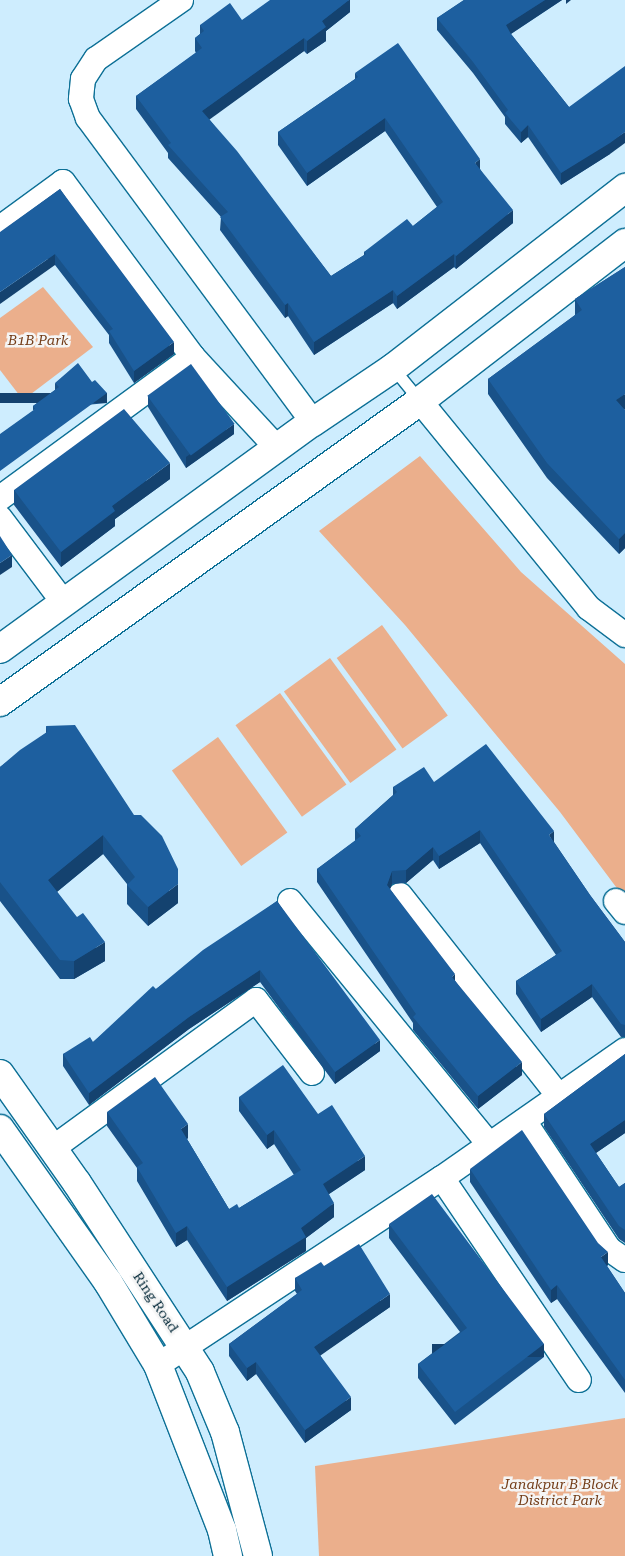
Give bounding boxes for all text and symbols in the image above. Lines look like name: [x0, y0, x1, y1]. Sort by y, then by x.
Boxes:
park label: B1B Park: [8, 332, 68, 348]
street label: Ring Road: [130, 1269, 182, 1335]
park label: Janakpur B Block District Park: [502, 1476, 618, 1508]

